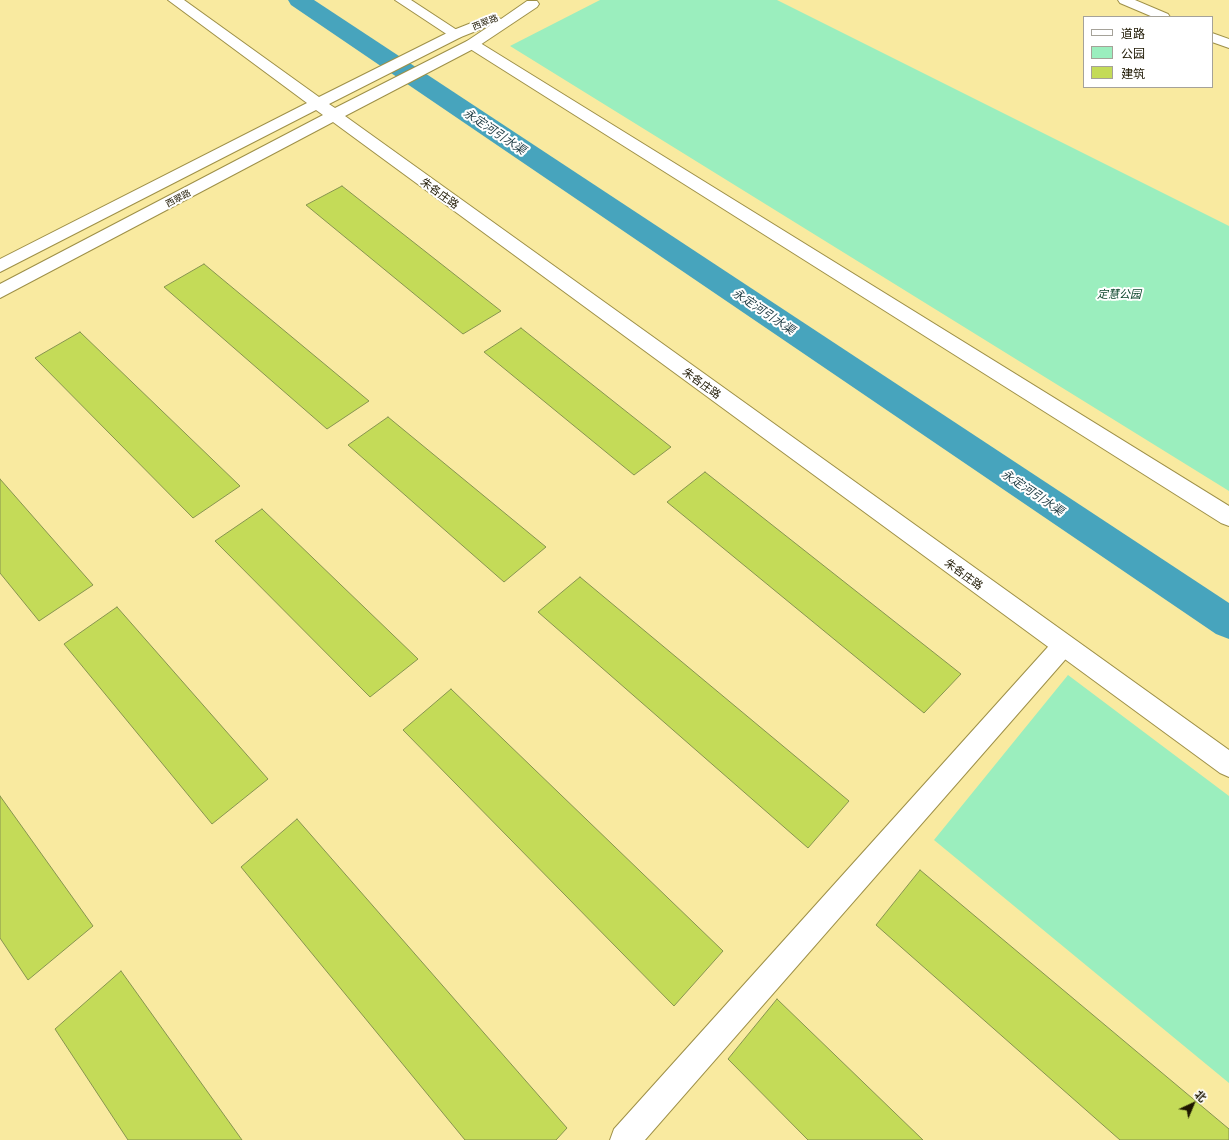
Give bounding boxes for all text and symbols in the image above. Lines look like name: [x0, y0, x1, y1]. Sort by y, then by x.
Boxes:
street label: 西翠路: [470, 12, 500, 32]
legend: [1083, 16, 1213, 88]
text: 道路: [1121, 24, 1145, 41]
text: 公园: [1121, 44, 1145, 61]
text: 建筑: [1121, 64, 1145, 81]
water label: 永定河引水渠: [461, 105, 529, 157]
street label: 朱各庄路: [418, 175, 462, 211]
street label: 西翠路: [164, 187, 192, 209]
water label: 永定河引水渠: [730, 285, 798, 337]
park label: 定慧公园: [1097, 287, 1141, 301]
street label: 朱各庄路: [680, 365, 724, 401]
water label: 永定河引水渠: [999, 466, 1067, 518]
street label: 朱各庄路: [942, 556, 986, 592]
north arrow: [1173, 1084, 1213, 1124]
text: 北: [1192, 1086, 1211, 1105]

